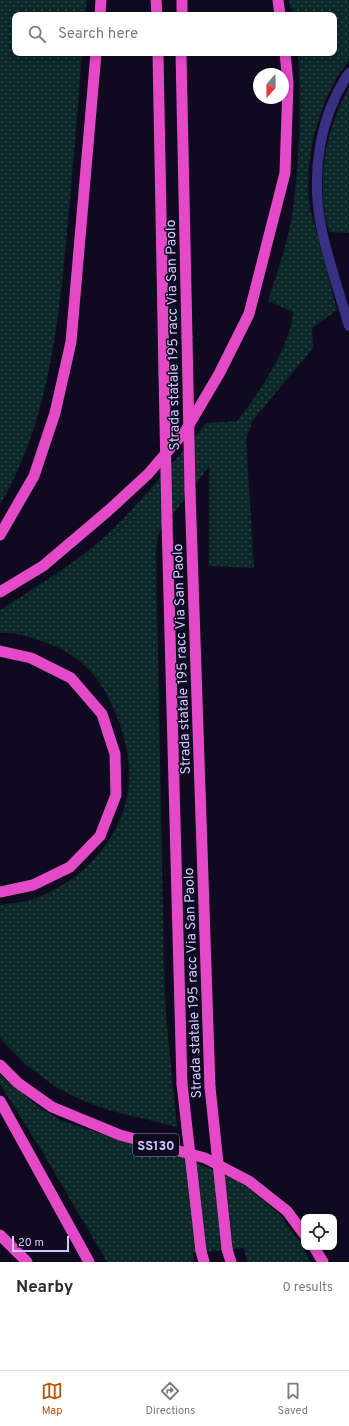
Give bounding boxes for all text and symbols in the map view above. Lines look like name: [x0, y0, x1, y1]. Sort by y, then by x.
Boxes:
search box: [12, 12, 337, 56]
icon: search: [26, 23, 48, 45]
text: Search here: [58, 25, 138, 44]
north arrow: [253, 68, 289, 104]
street label: Strada statale 195 racc Via San Paolo: [163, 219, 184, 451]
street label: Strada statale 195 racc Via San Paolo: [170, 543, 195, 775]
street label: Strada statale 195 racc Via San Paolo: [181, 867, 206, 1099]
road number: SS130: [133, 1134, 179, 1156]
map controls: [301, 1214, 337, 1250]
button: locate: [301, 1214, 337, 1250]
scale bar: [12, 1234, 69, 1253]
text: 20 m: [18, 1236, 44, 1250]
text: Nearby: [16, 1277, 73, 1299]
text: 0 results: [282, 1280, 333, 1296]
tab: Map: [41, 1380, 63, 1418]
tab: Directions: [145, 1380, 195, 1418]
tab: Saved: [278, 1380, 308, 1418]

